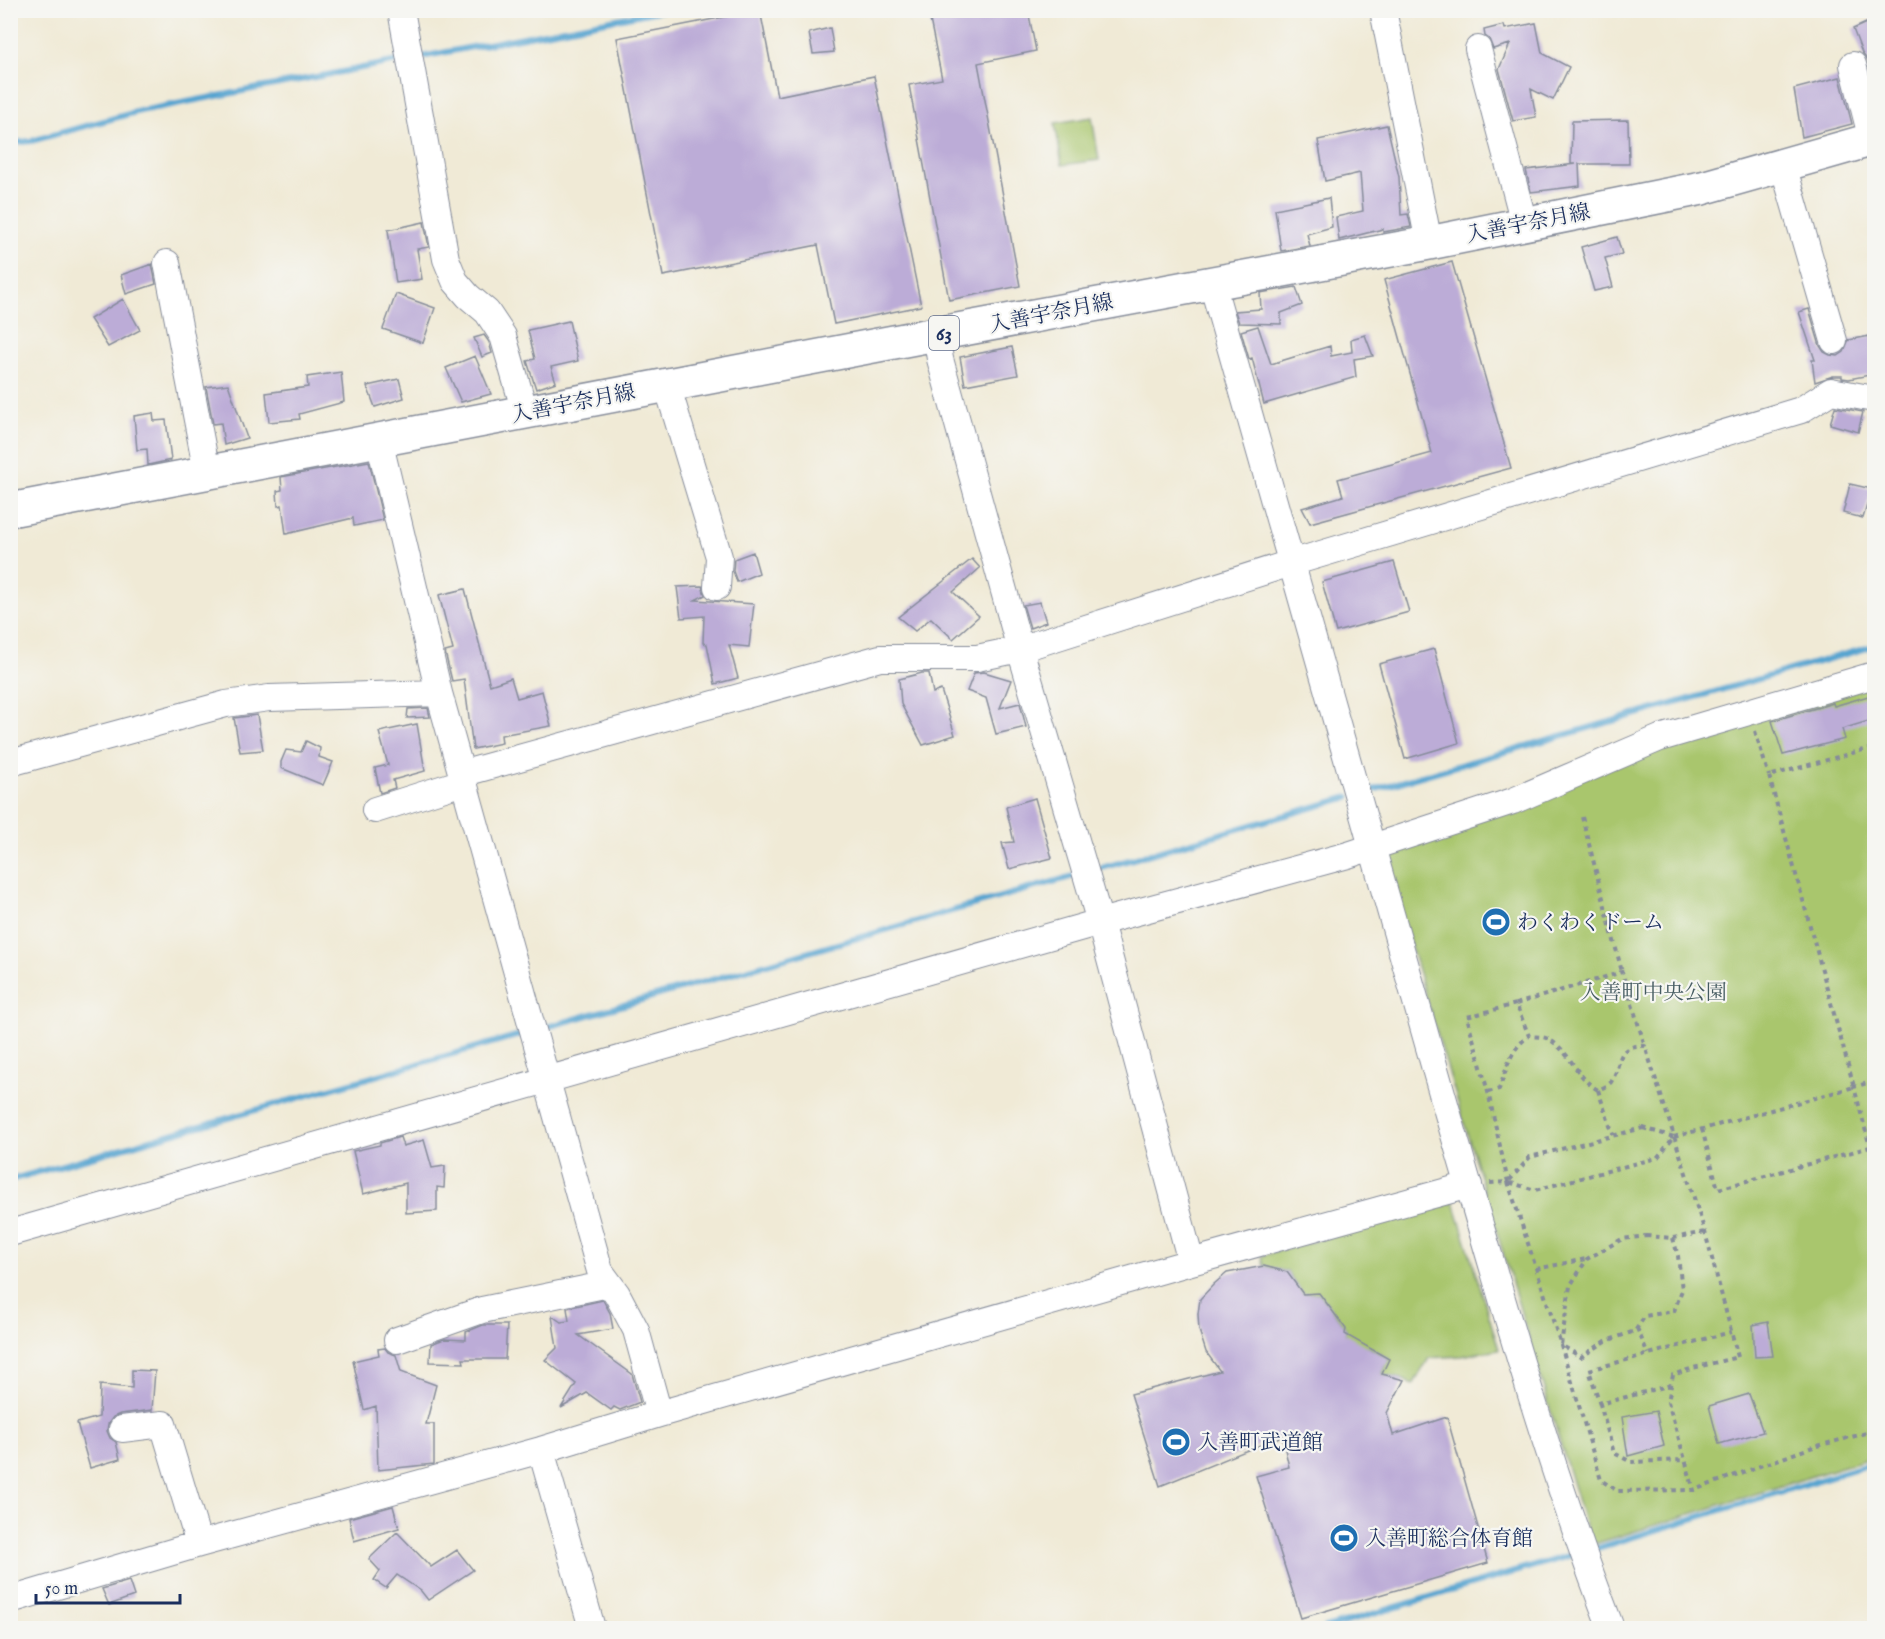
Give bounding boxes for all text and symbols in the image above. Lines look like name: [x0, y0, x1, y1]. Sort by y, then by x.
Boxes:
street label: 入善宇奈月線: [1464, 199, 1593, 250]
street label: 入善宇奈月線: [987, 289, 1116, 340]
road number: 63: [929, 316, 959, 350]
street label: 入善宇奈月線: [509, 379, 638, 430]
sports icon: わくわくドーム: [1480, 906, 1512, 938]
place label: わくわくドーム: [1517, 910, 1664, 937]
park label: 入善町中央公園: [1580, 980, 1727, 1007]
sports icon: 入善町武道館: [1160, 1426, 1192, 1458]
place label: 入善町武道館: [1197, 1430, 1323, 1457]
sports icon: 入善町総合体育館: [1328, 1522, 1360, 1554]
place label: 入善町総合体育館: [1365, 1526, 1533, 1553]
scale bar: [36, 1567, 180, 1605]
text: 50 m: [45, 1578, 78, 1601]

